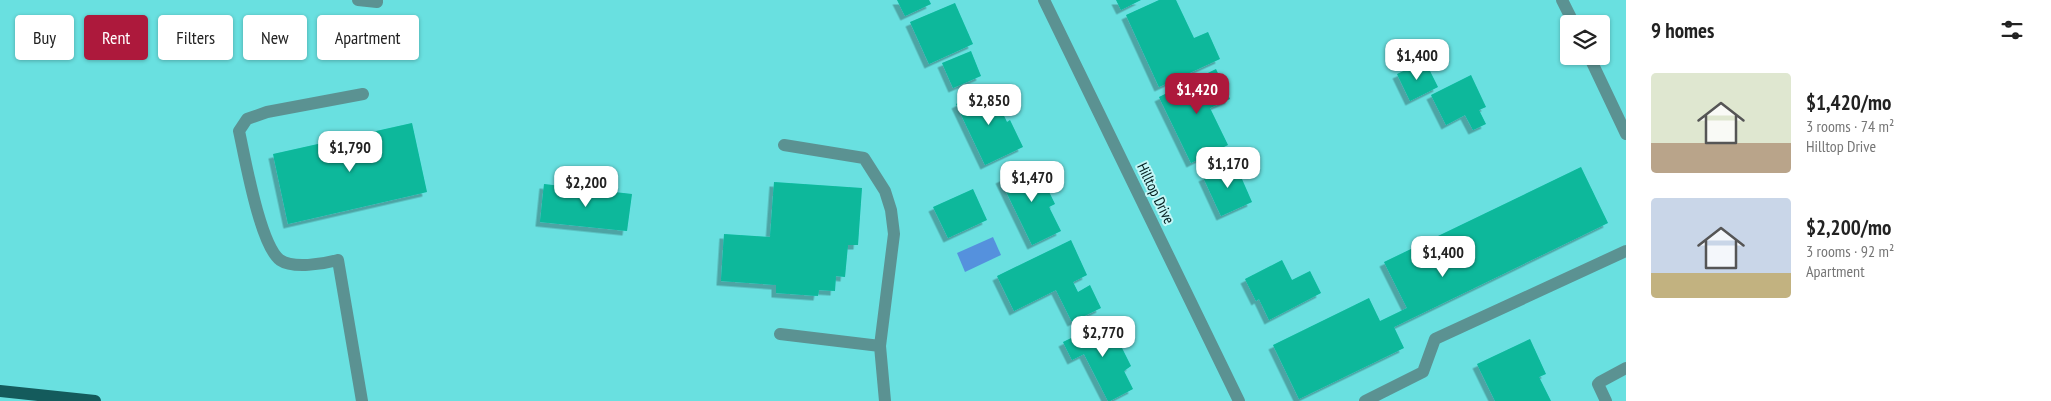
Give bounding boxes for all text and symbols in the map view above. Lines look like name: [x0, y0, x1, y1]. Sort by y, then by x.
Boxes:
chip: Buy: [15, 15, 74, 60]
chip: Rent: [84, 15, 148, 60]
chip: Filters: [158, 15, 233, 60]
chip: New: [243, 15, 307, 60]
chip: Apartment: [317, 15, 419, 60]
map controls: [1560, 15, 1610, 65]
button: layers: [1560, 15, 1610, 65]
icon: filters: [1998, 16, 2026, 44]
text: 9 homes: [1651, 17, 1714, 44]
pin: $1,400: [1376, 38, 1458, 81]
text: $1,400: [1396, 45, 1438, 65]
pin: $1,420: [1156, 72, 1238, 115]
text: $1,420: [1176, 79, 1218, 99]
pin: $2,850: [948, 84, 1030, 126]
text: $1,420/mo: [1806, 89, 1891, 116]
text: $2,850: [968, 90, 1010, 110]
icon: home: [1691, 93, 1751, 153]
text: 3 rooms · 74 m²: [1806, 116, 1894, 136]
pin: $1,790: [309, 130, 391, 173]
text: Hilltop Drive: [1806, 136, 1876, 156]
text: $1,790: [329, 137, 371, 157]
pin: $1,170: [1187, 146, 1269, 189]
text: $1,170: [1207, 153, 1249, 173]
street label: Hilltop Drive: [1133, 159, 1179, 227]
pin: $1,470: [991, 160, 1073, 203]
pin: $2,200: [545, 166, 627, 208]
text: $1,470: [1011, 167, 1053, 187]
text: $2,200: [565, 172, 607, 192]
text: $2,200/mo: [1806, 214, 1891, 241]
icon: home: [1691, 218, 1751, 278]
pin: $1,400: [1402, 236, 1484, 278]
text: 3 rooms · 92 m²: [1806, 241, 1894, 261]
text: $1,400: [1422, 242, 1464, 262]
text: Apartment: [1806, 261, 1865, 281]
pin: $2,770: [1062, 316, 1144, 358]
text: $2,770: [1082, 322, 1124, 342]

